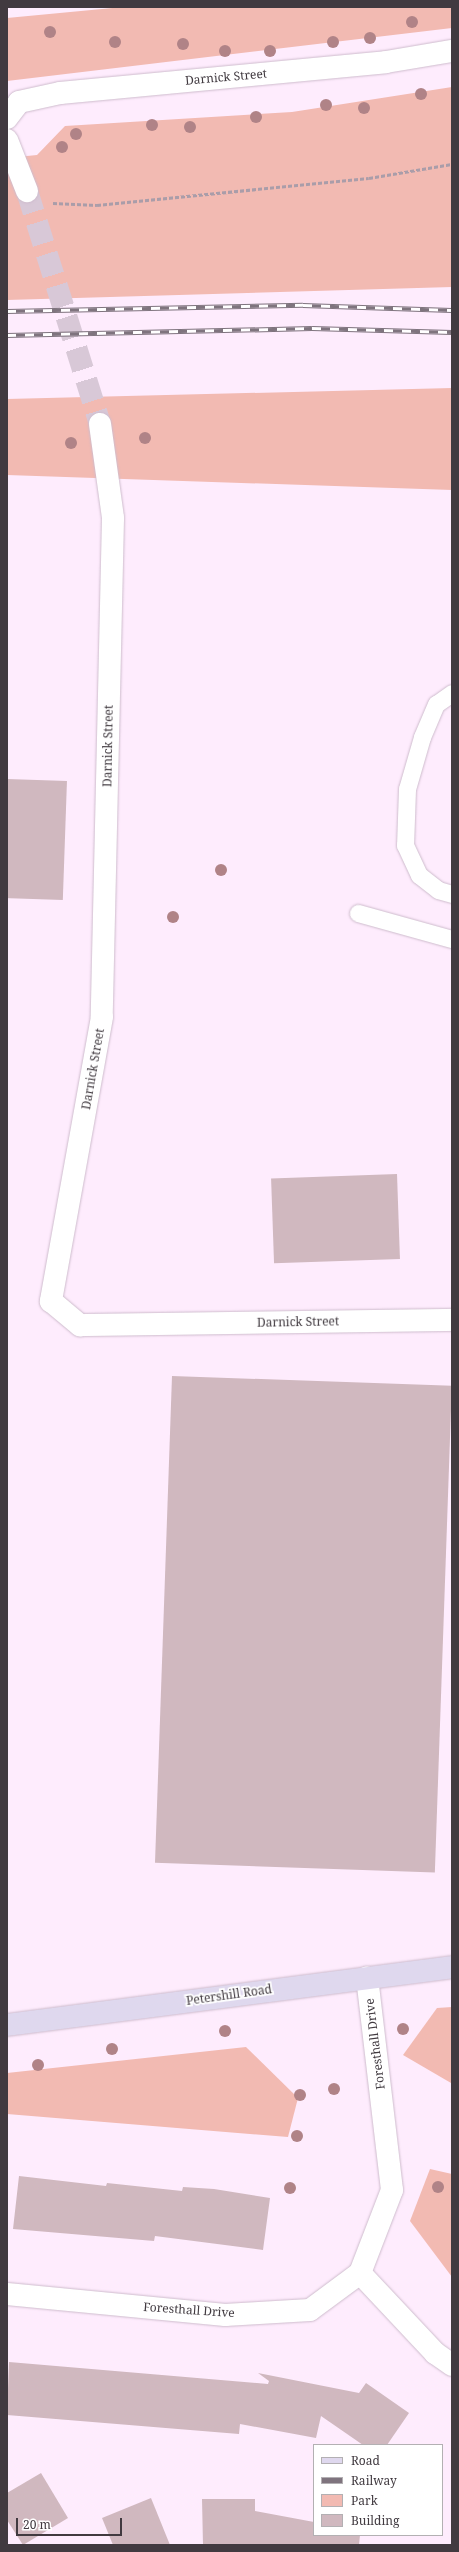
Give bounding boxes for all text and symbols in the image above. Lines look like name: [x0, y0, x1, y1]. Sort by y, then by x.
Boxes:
street label: Darnick Street: [184, 66, 268, 88]
street label: Darnick Street: [100, 705, 116, 787]
street label: Darnick Street: [79, 1027, 107, 1111]
street label: Darnick Street: [257, 1314, 339, 1330]
street label: Petershill Road: [185, 1982, 273, 2008]
street label: Foresthall Drive: [362, 1998, 388, 2090]
street label: Foresthall Drive: [143, 2300, 235, 2320]
legend: [313, 2444, 443, 2536]
text: Road: [351, 2452, 380, 2469]
text: Railway: [351, 2472, 397, 2489]
text: Park: [351, 2492, 378, 2509]
scale bar: [18, 2510, 124, 2536]
text: Building: [351, 2512, 399, 2529]
text: 20 m: [23, 2516, 51, 2533]

